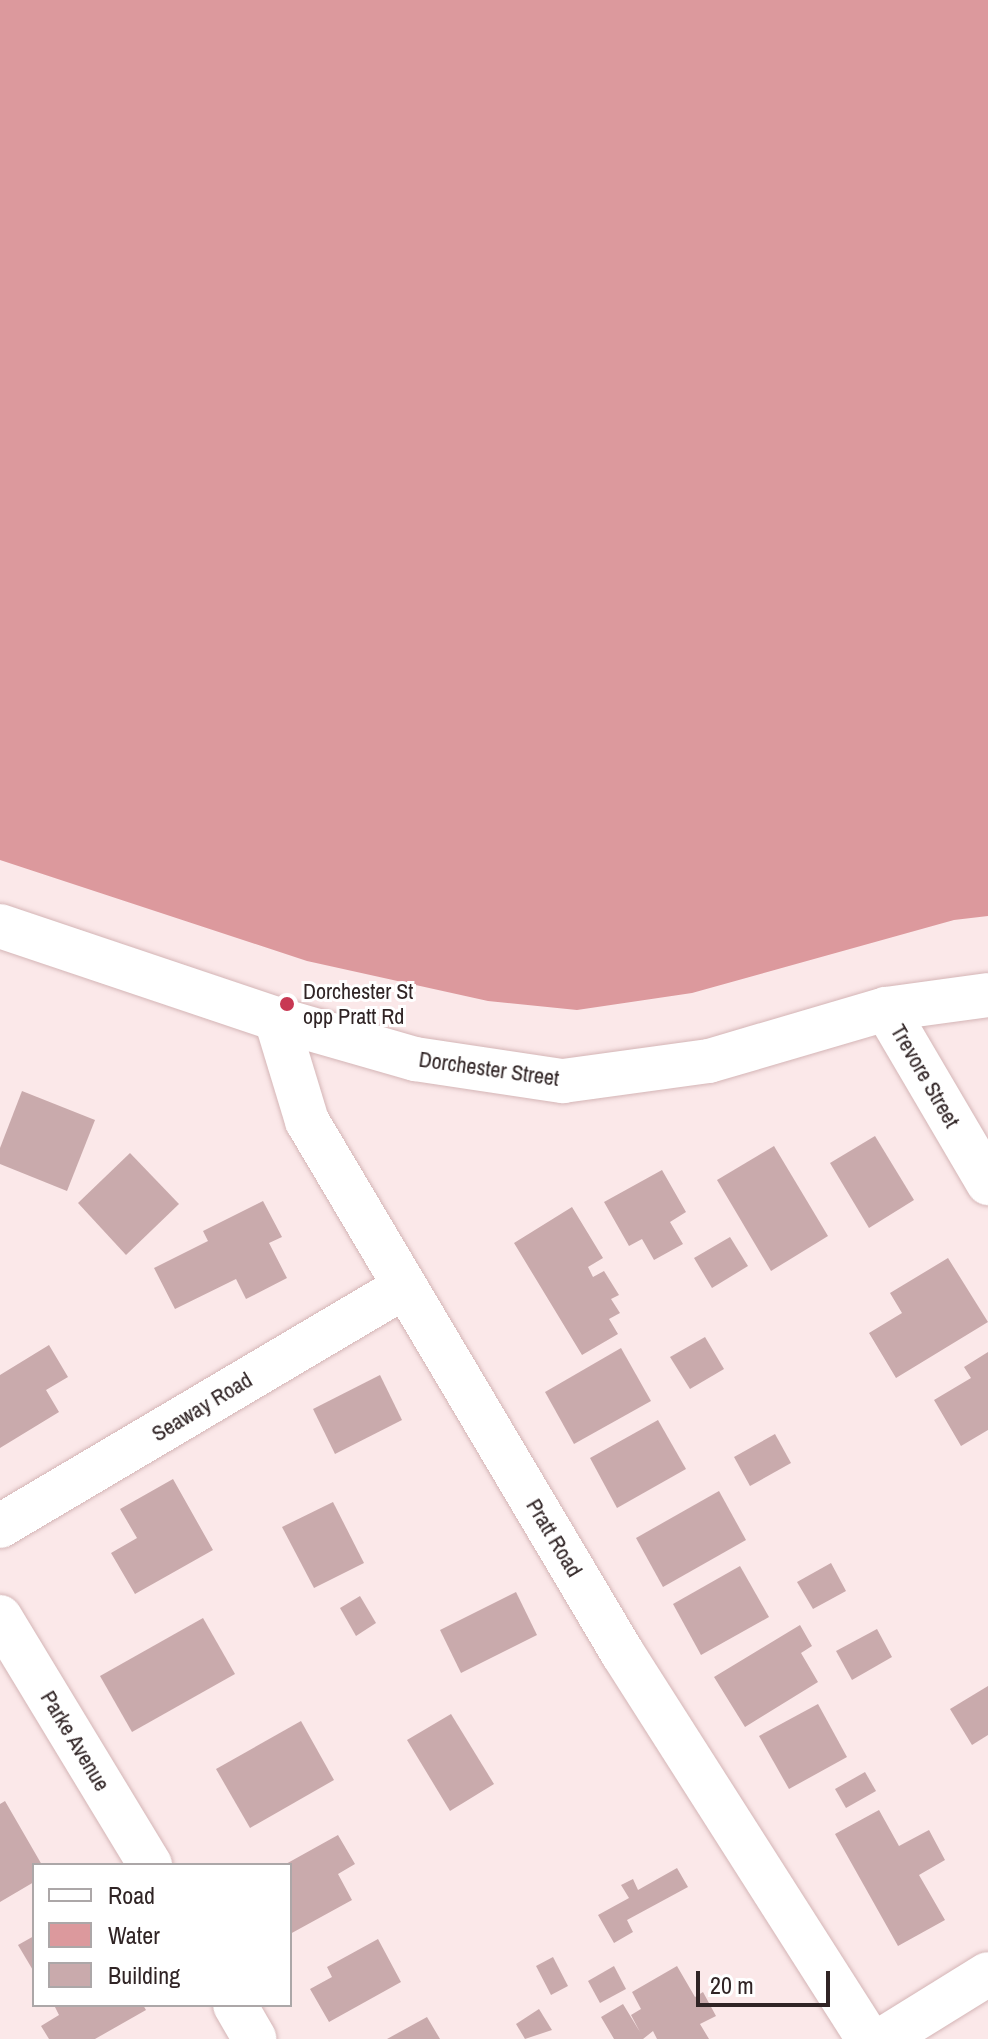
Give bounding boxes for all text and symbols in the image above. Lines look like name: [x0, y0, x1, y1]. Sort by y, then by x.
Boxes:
place label: Dorchester St opp Pratt Rd: [303, 978, 413, 1030]
marker: Dorchester St opp Pratt Rd: [278, 995, 296, 1013]
street label: Trevore Street: [885, 1020, 965, 1132]
street label: Dorchester Street: [417, 1046, 561, 1092]
street label: Seaway Road: [147, 1367, 257, 1447]
street label: Pratt Road: [520, 1494, 588, 1582]
street label: Parke Avenue: [35, 1686, 115, 1796]
legend: [32, 1863, 292, 2007]
text: Road: [108, 1879, 155, 1911]
text: Water: [108, 1919, 160, 1951]
scale bar: [700, 1955, 834, 2005]
text: Building: [108, 1959, 180, 1991]
text: 20 m: [710, 1969, 754, 2001]

